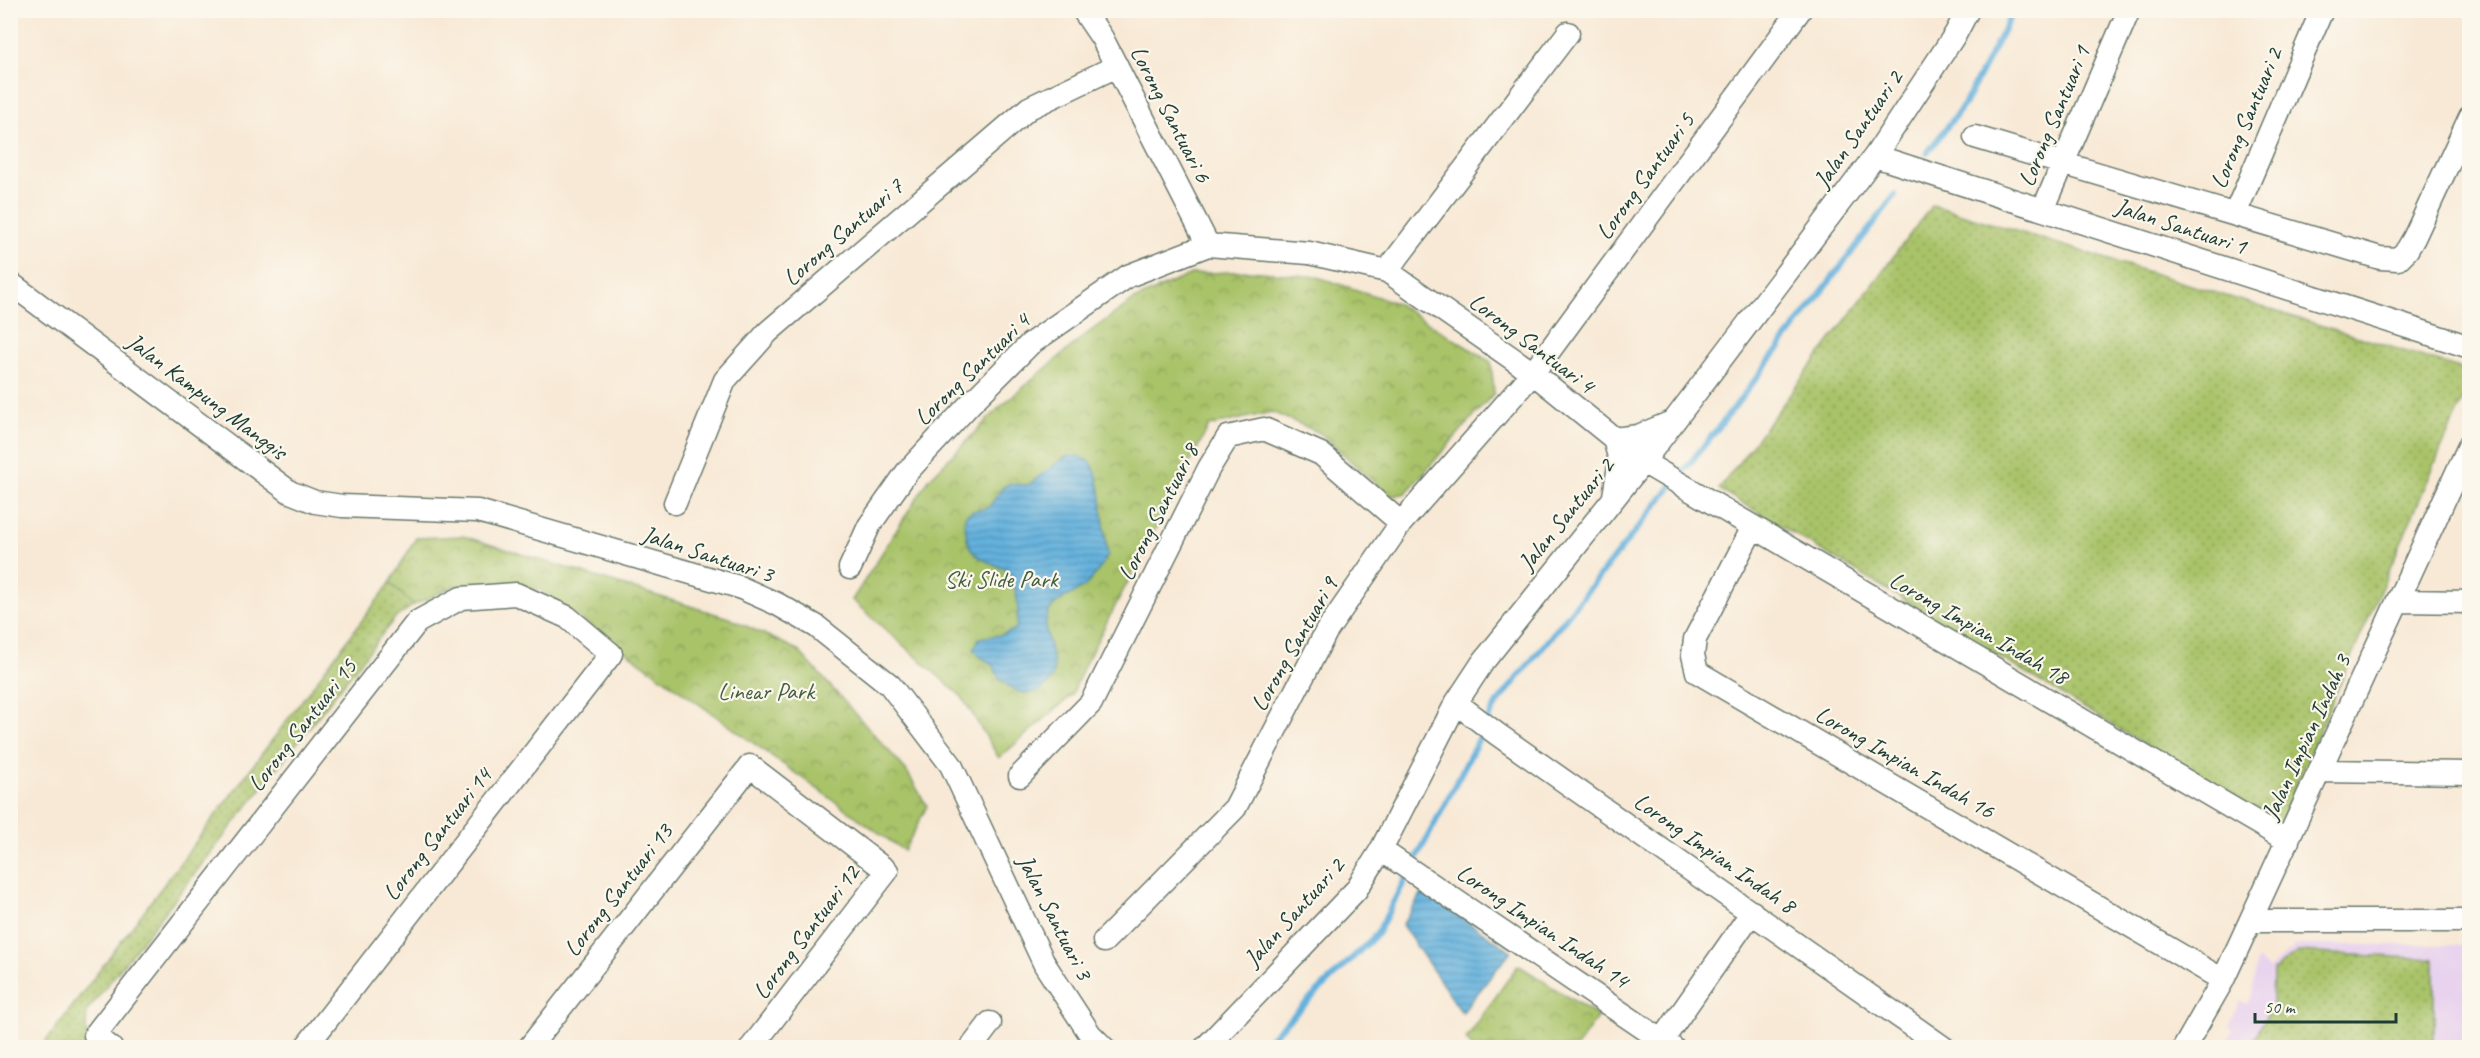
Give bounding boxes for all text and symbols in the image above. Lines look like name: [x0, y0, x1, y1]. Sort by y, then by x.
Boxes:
street label: Lorong Santuari 1: [2011, 40, 2097, 191]
street label: Lorong Santuari 6: [1124, 41, 1219, 188]
street label: Lorong Santuari 2: [2203, 41, 2290, 193]
street label: Jalan Santuari 2: [1806, 63, 1911, 194]
street label: Lorong Santuari 5: [1589, 106, 1702, 245]
street label: Lorong Santuari 7: [777, 171, 910, 292]
street label: Jalan Santuari 1: [2111, 190, 2252, 262]
street label: Lorong Santuari 4: [1463, 286, 1602, 401]
street label: Lorong Santuari 4: [908, 305, 1038, 432]
street label: Jalan Kampung Manggis: [120, 325, 295, 468]
street label: Lorong Santuari 8: [1111, 437, 1206, 585]
street label: Jalan Santuari 2: [1511, 450, 1622, 577]
street label: Jalan Santuari 3: [638, 518, 780, 590]
park label: Ski Slide Park: [945, 564, 1060, 594]
street label: Lorong Impian Indah 18: [1884, 565, 2076, 692]
street label: Lorong Santuari 9: [1244, 570, 1345, 716]
street label: Jalan Impian Indah 3: [2254, 648, 2358, 825]
street label: Lorong Santuari 15: [241, 652, 364, 797]
park label: Linear Park: [718, 676, 816, 706]
street label: Lorong Impian Indah 16: [1810, 699, 2001, 826]
street label: Lorong Santuari 14: [376, 760, 499, 906]
street label: Lorong Impian Indah 8: [1628, 786, 1804, 921]
street label: Lorong Santuari 13: [557, 816, 680, 962]
street label: Jalan Santuari 3: [1010, 849, 1100, 987]
street label: Jalan Santuari 2: [1237, 850, 1352, 973]
street label: Lorong Santuari 12: [746, 857, 868, 1005]
street label: Lorong Impian Indah 14: [1451, 857, 1637, 996]
scale bar: [2255, 986, 2396, 1024]
text: 50 m: [2264, 996, 2297, 1018]

